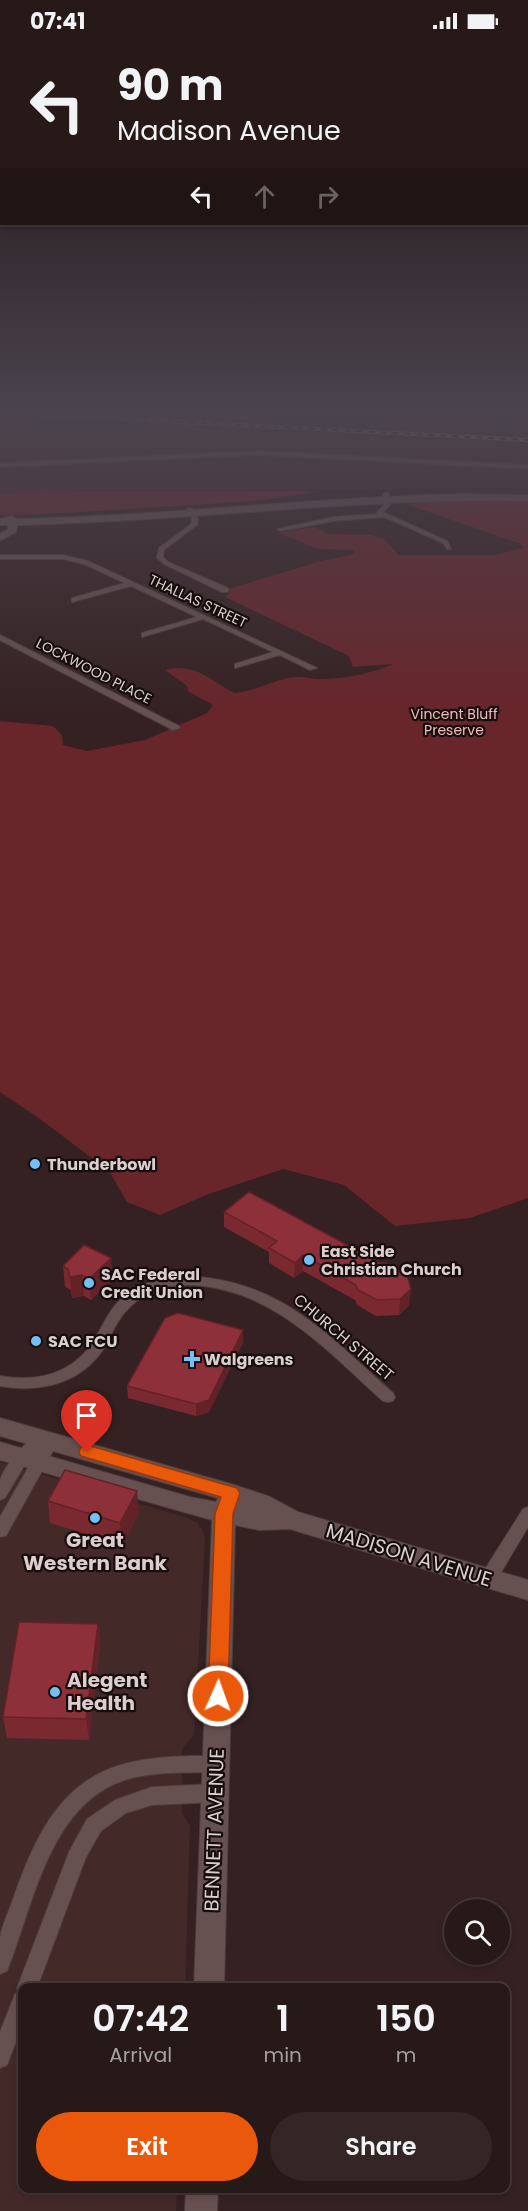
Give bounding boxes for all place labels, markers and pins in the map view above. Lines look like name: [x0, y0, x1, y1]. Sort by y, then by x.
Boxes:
place label: Thunderbowl: [47, 1153, 156, 1176]
marker: Thunderbowl: [28, 1157, 42, 1171]
place label: East Side Christian Church: [321, 1240, 462, 1281]
marker: East Side Christian Church: [302, 1253, 316, 1267]
place label: SAC Federal Credit Union: [101, 1263, 203, 1304]
marker: SAC Federal Credit Union: [82, 1276, 96, 1290]
place label: SAC FCU: [48, 1330, 117, 1353]
marker: SAC FCU: [29, 1334, 43, 1348]
place label: Walgreens: [204, 1348, 294, 1371]
marker: Walgreens: [185, 1352, 199, 1366]
pin: [61, 1390, 112, 1452]
marker: Great Western Bank: [88, 1511, 102, 1525]
place label: Great Western Bank: [23, 1526, 168, 1577]
place label: Alegent Health: [67, 1666, 147, 1717]
marker: Alegent Health: [48, 1685, 62, 1699]

